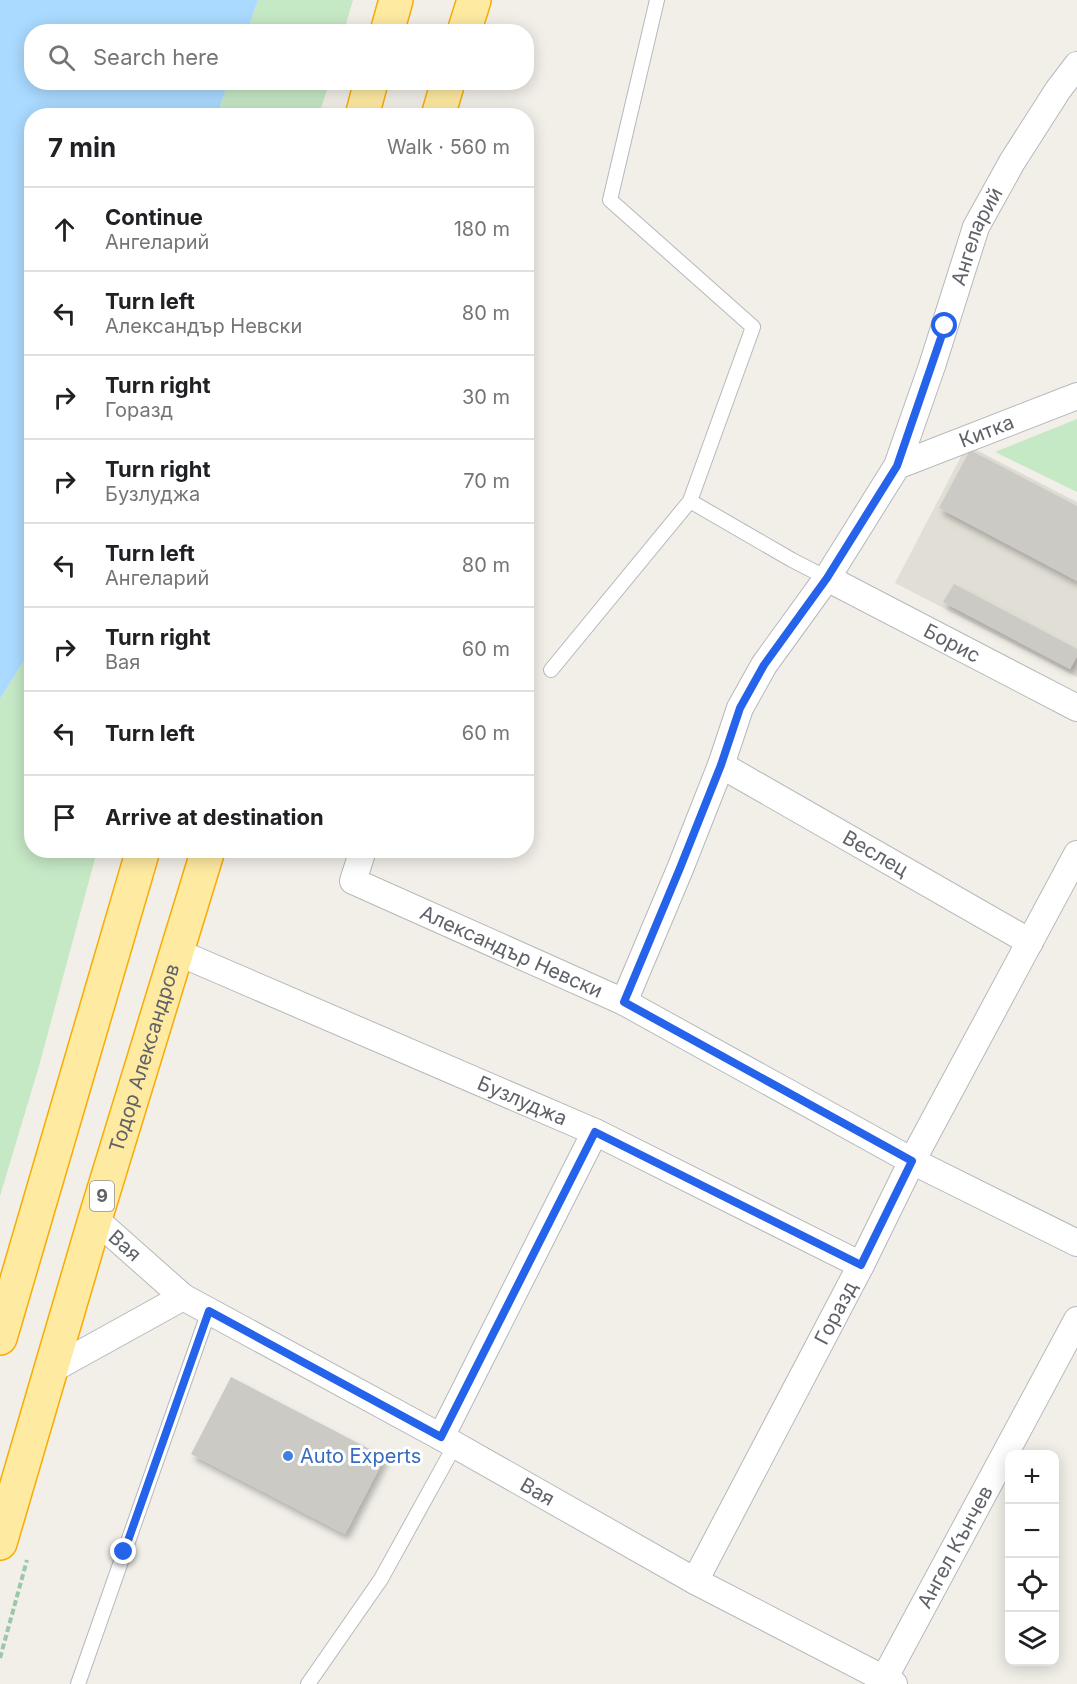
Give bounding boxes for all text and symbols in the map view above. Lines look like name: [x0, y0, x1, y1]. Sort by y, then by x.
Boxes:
search box: [24, 24, 534, 90]
icon: search: [45, 41, 78, 74]
text: Search here: [93, 44, 219, 70]
text: 7 min: [48, 132, 116, 163]
text: Walk · 560 m: [387, 135, 510, 159]
street label: Ангеларий: [946, 183, 1008, 289]
text: Continue: [105, 204, 203, 230]
icon: ahead: [48, 213, 81, 246]
text: 180 m: [454, 217, 510, 241]
text: Ангеларий: [105, 230, 209, 254]
text: Turn left: [105, 288, 195, 314]
icon: left: [48, 297, 81, 330]
text: 80 m: [462, 301, 510, 325]
route start: [931, 312, 957, 338]
text: Александър Невски: [105, 314, 302, 338]
text: Turn right: [105, 372, 211, 398]
icon: right: [48, 381, 81, 414]
text: 30 m: [462, 385, 510, 409]
text: Горазд: [105, 398, 173, 422]
street label: Китка: [956, 410, 1017, 453]
text: Turn right: [105, 456, 211, 482]
icon: right: [48, 465, 81, 498]
text: 70 m: [463, 469, 510, 493]
text: Бузлуджа: [105, 482, 200, 506]
text: Turn left: [105, 540, 195, 566]
icon: left: [48, 549, 81, 582]
text: 80 m: [462, 553, 510, 577]
text: Ангеларий: [105, 566, 209, 590]
street label: Борис: [920, 618, 984, 668]
text: Turn right: [105, 624, 211, 650]
icon: right: [48, 633, 81, 666]
text: 60 m: [462, 637, 510, 661]
text: Вая: [105, 650, 140, 674]
icon: left: [48, 717, 81, 750]
text: Turn left: [105, 720, 195, 746]
text: 60 m: [462, 721, 510, 745]
icon: arrive: [48, 801, 81, 834]
text: Arrive at destination: [105, 804, 324, 830]
street label: Веслец: [839, 825, 912, 882]
street label: Александър Невски: [416, 901, 606, 1003]
street label: Тодор Александров: [104, 961, 184, 1155]
street label: Бузлуджа: [474, 1071, 571, 1131]
road number: 9: [90, 1181, 114, 1211]
street label: Вая: [104, 1225, 146, 1266]
street label: Горазд: [809, 1277, 862, 1349]
place label: Auto Experts: [300, 1444, 421, 1468]
marker: Auto Experts: [281, 1449, 295, 1463]
map controls: [1005, 1450, 1059, 1666]
button: +: [1005, 1450, 1059, 1504]
street label: Вая: [516, 1473, 559, 1511]
street label: Ангел Кънчев: [912, 1482, 998, 1612]
button: −: [1005, 1504, 1059, 1558]
route end: [110, 1538, 136, 1564]
button: locate: [1005, 1558, 1059, 1612]
button: layers: [1005, 1612, 1059, 1666]

